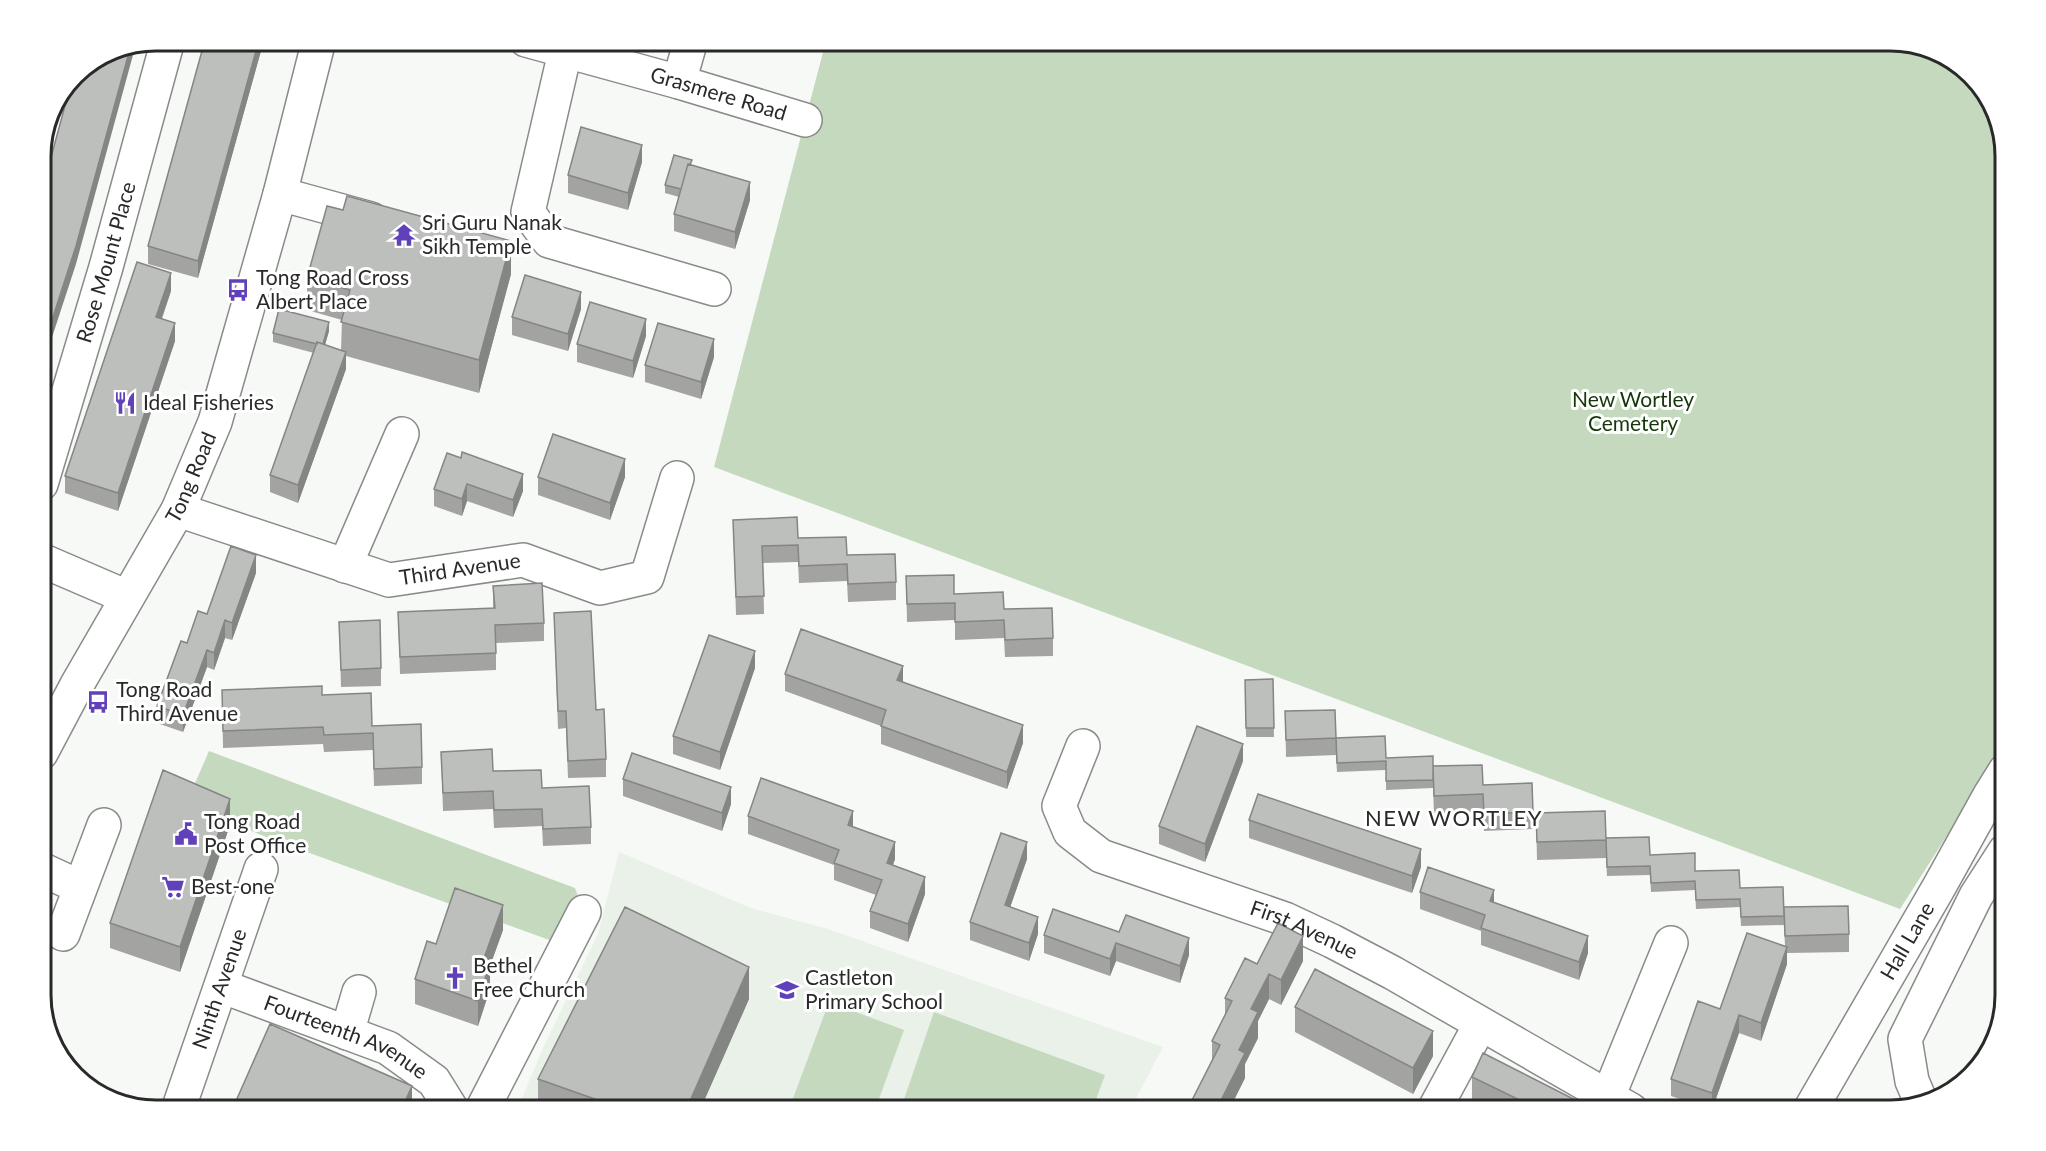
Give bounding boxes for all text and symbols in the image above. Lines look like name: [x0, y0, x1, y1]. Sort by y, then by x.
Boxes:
street label: Grasmere Road: [648, 61, 790, 125]
street label: Rose Mount Place: [70, 179, 140, 345]
place label: Sri Guru Nanak Sikh Temple: [422, 209, 562, 258]
temple icon: Sri Guru Nanak Sikh Temple: [391, 222, 417, 248]
place label: Tong Road Cross Albert Place: [256, 264, 409, 313]
bus stop icon: Tong Road Cross Albert Place: [225, 277, 251, 303]
park label: New Wortley Cemetery: [1572, 386, 1694, 435]
place label: Ideal Fisheries: [143, 389, 274, 414]
restaurant icon: Ideal Fisheries: [112, 390, 138, 416]
street label: Tong Road: [159, 428, 220, 527]
street label: Third Avenue: [397, 547, 522, 589]
place label: Tong Road Third Avenue: [116, 676, 238, 725]
bus stop icon: Tong Road Third Avenue: [85, 689, 111, 715]
district label: NEW WORTLEY: [1365, 804, 1543, 831]
place label: Tong Road Post Office: [204, 808, 306, 857]
public building icon: Tong Road Post Office: [173, 821, 199, 847]
place label: Best-one: [191, 873, 275, 898]
supermarket icon: Best-one: [160, 874, 186, 900]
street label: First Avenue: [1247, 894, 1363, 963]
street label: Hall Lane: [1874, 897, 1939, 984]
street label: Ninth Avenue: [186, 925, 251, 1052]
place label: Bethel Free Church: [473, 952, 585, 1001]
place label: Castleton Primary School: [805, 964, 943, 1013]
church icon: Bethel Free Church: [442, 965, 468, 991]
school or university icon: Castleton Primary School: [774, 977, 800, 1003]
street label: Fourteenth Avenue: [261, 989, 433, 1083]

